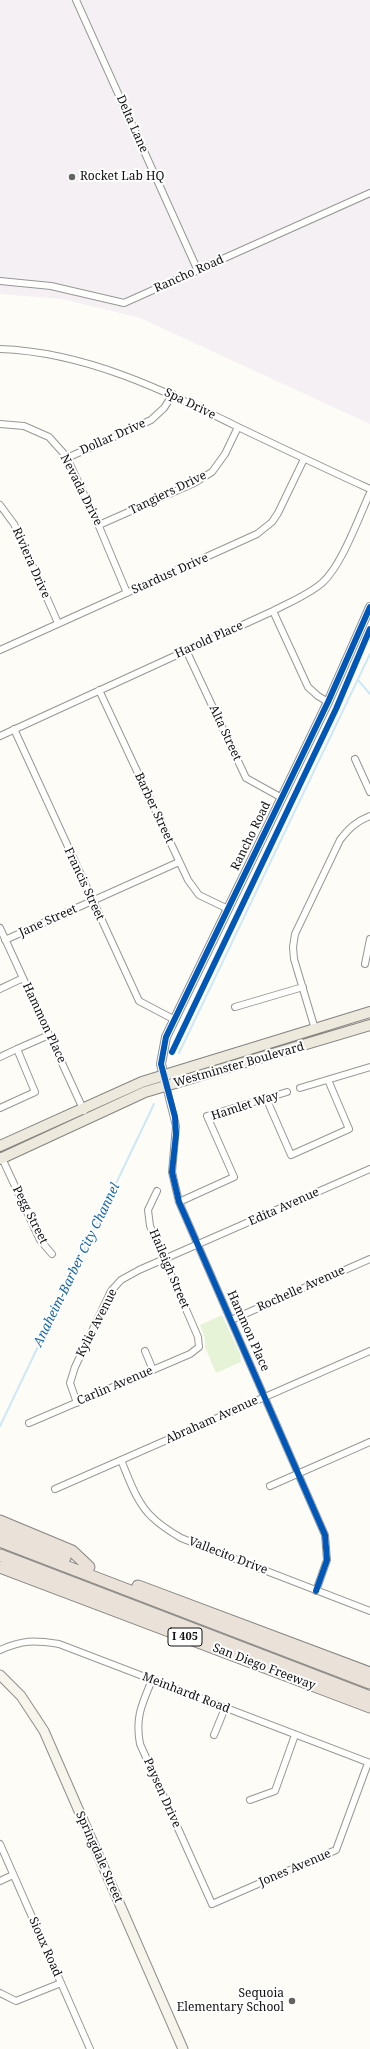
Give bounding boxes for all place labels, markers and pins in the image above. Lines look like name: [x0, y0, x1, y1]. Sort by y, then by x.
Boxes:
place label: Rocket Lab HQ: [80, 170, 164, 184]
marker: Rocket Lab HQ: [67, 172, 77, 182]
place label: Sequoia Elementary School: [177, 1987, 284, 2015]
marker: Sequoia Elementary School: [287, 1996, 297, 2006]

